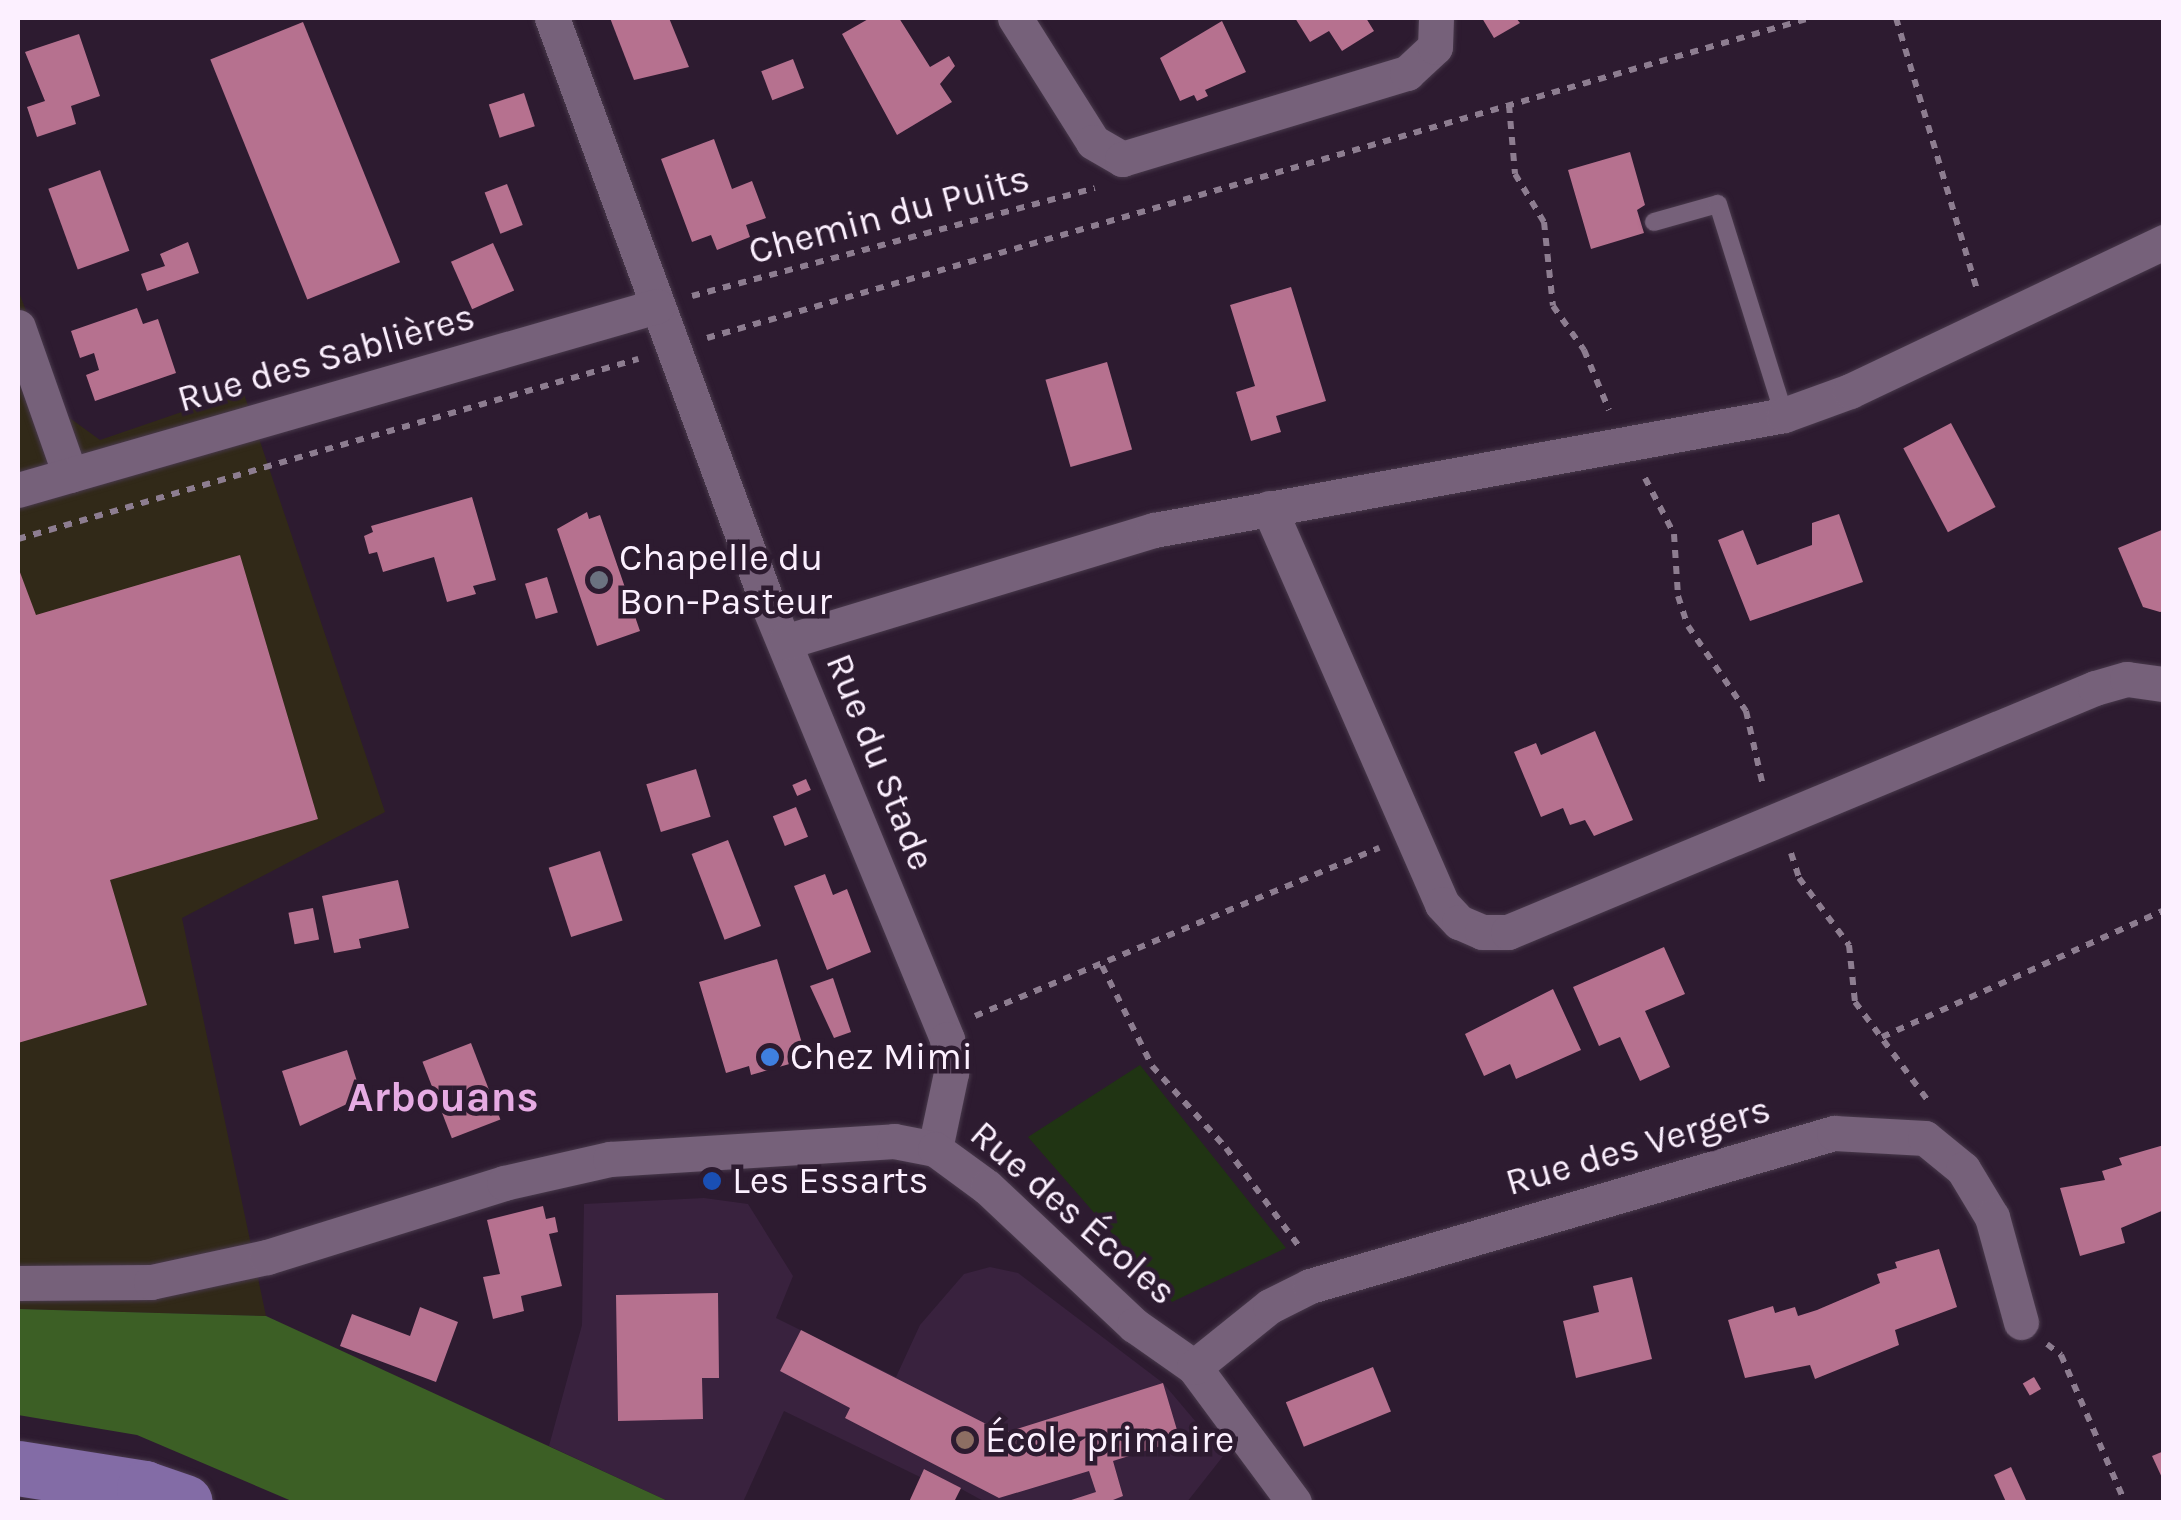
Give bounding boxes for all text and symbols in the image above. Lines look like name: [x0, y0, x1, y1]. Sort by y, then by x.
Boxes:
street label: Chemin du Puits: [744, 156, 1034, 274]
street label: Rue des Sablières: [172, 294, 480, 422]
place label: Chapelle du Bon-Pasteur: [619, 535, 832, 624]
marker: Chapelle du Bon-Pasteur: [588, 569, 610, 591]
street label: Rue du Stade: [816, 647, 944, 877]
place label: Chez Mimi: [790, 1034, 973, 1080]
marker: Chez Mimi: [759, 1046, 781, 1068]
district label: Arbouans: [347, 1072, 539, 1122]
street label: Rue des Vergers: [1500, 1086, 1776, 1206]
street label: Rue des Écoles: [961, 1111, 1185, 1315]
place label: Les Essarts: [732, 1158, 928, 1204]
marker: Les Essarts: [701, 1170, 723, 1192]
place label: École primaire: [985, 1417, 1234, 1463]
marker: École primaire: [954, 1429, 976, 1451]

